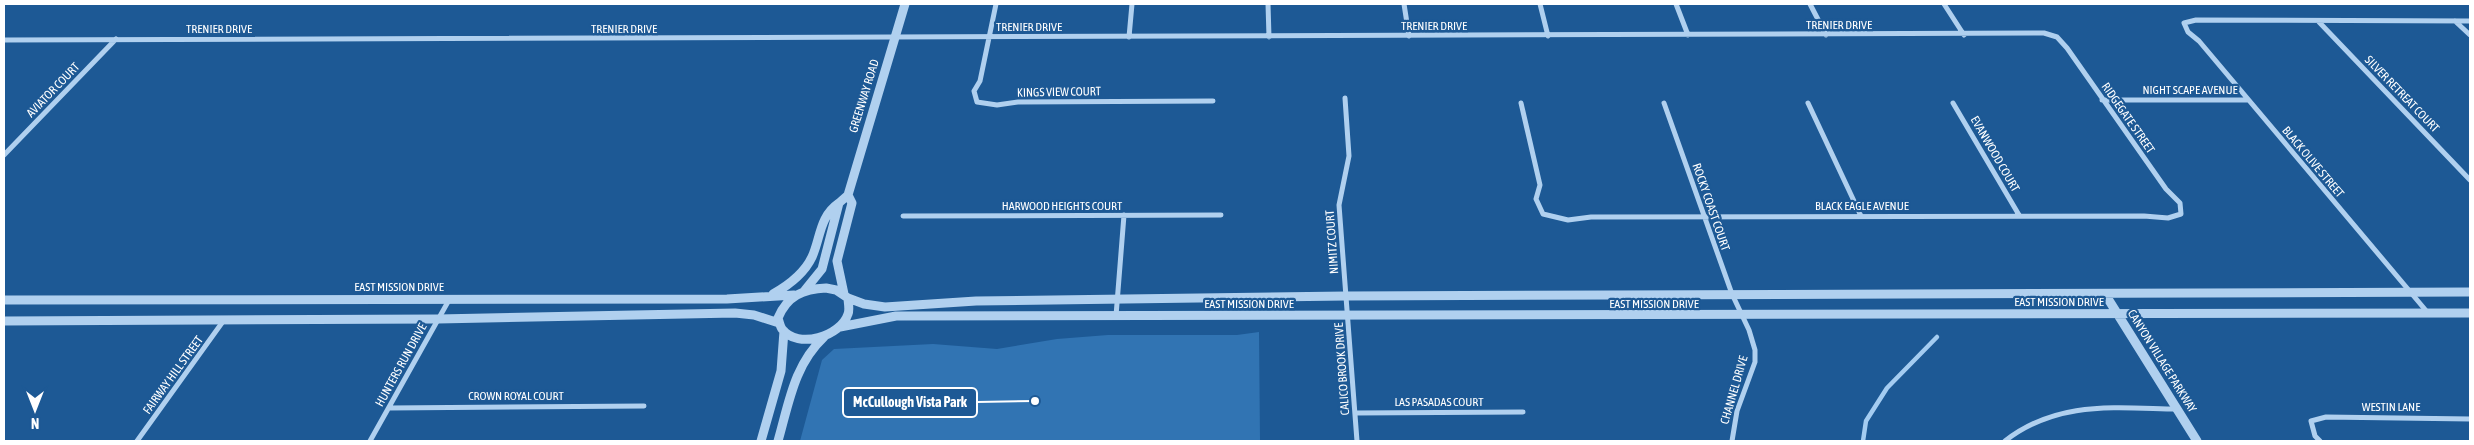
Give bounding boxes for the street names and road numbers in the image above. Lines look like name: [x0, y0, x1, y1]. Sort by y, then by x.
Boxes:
street label: TRENIER DRIVE: [1806, 18, 1872, 32]
street label: TRENIER DRIVE: [1401, 19, 1467, 33]
street label: TRENIER DRIVE: [996, 20, 1062, 34]
street label: TRENIER DRIVE: [186, 22, 252, 36]
street label: TRENIER DRIVE: [591, 22, 657, 36]
street label: SILVER RETREAT COURT: [2362, 53, 2443, 136]
street label: GREENWAY ROAD: [846, 57, 882, 134]
street label: AVIATOR COURT: [24, 59, 83, 120]
street label: RIDGEGATE STREET: [2099, 80, 2158, 157]
street label: NIGHT SCAPE AVENUE: [2142, 83, 2238, 97]
street label: KINGS VIEW COURT: [1017, 84, 1102, 100]
street label: EVANWOOD COURT: [1968, 114, 2023, 195]
street label: BLACK OLIVE STREET: [2279, 124, 2347, 201]
street label: ROCKY COAST COURT: [1689, 161, 1733, 253]
street label: HARWOOD HEIGHTS COURT: [1002, 199, 1123, 213]
street label: BLACK EAGLE AVENUE: [1815, 199, 1909, 213]
street label: NIMITZ COURT: [1323, 209, 1341, 274]
street label: EAST MISSION DRIVE: [354, 280, 444, 294]
street label: EAST MISSION DRIVE: [2014, 295, 2104, 309]
street label: EAST MISSION DRIVE: [1204, 297, 1294, 311]
street label: EAST MISSION DRIVE: [1609, 297, 1699, 311]
street label: CANYON VILLAGE PARKWAY: [2125, 307, 2200, 416]
street label: HUNTERS RUN DRIVE: [372, 321, 430, 409]
street label: CALICO BROOK DRIVE: [1332, 322, 1352, 416]
street label: FAIRWAY HILL STREET: [140, 333, 206, 417]
street label: CHANNEL DRIVE: [1718, 354, 1750, 426]
street label: CROWN ROYAL COURT: [468, 389, 565, 403]
street label: LAS PASADAS COURT: [1394, 395, 1484, 409]
street label: WESTIN LANE: [2362, 400, 2420, 414]

